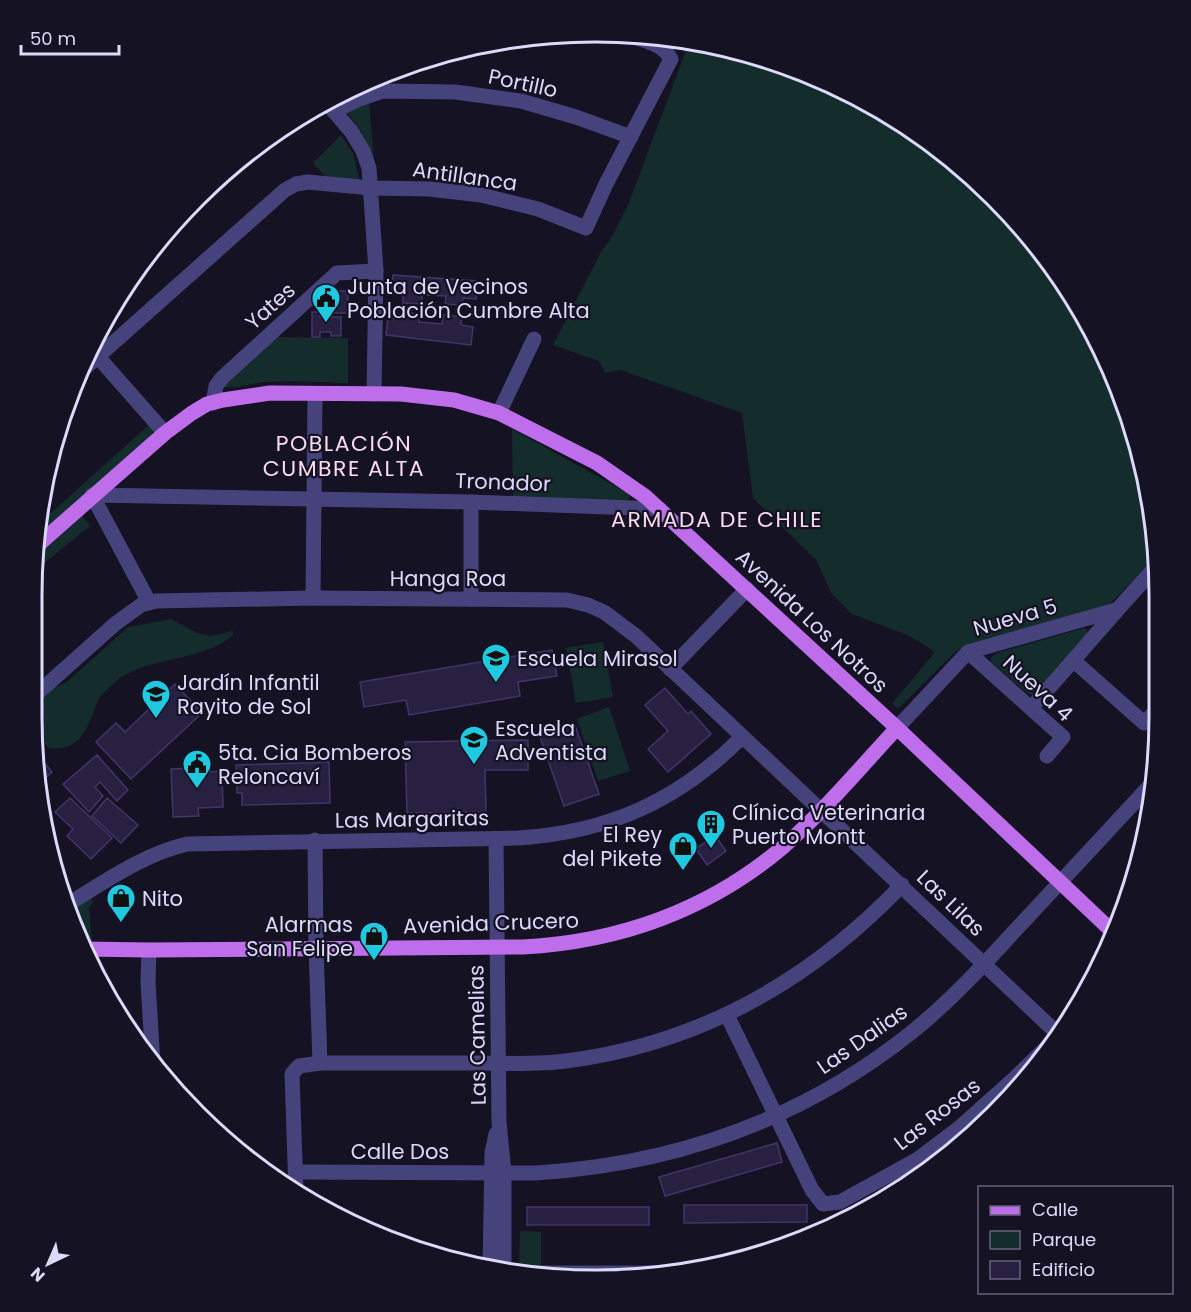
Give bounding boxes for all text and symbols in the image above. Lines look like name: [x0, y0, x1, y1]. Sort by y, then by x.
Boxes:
scale bar: [21, 18, 118, 56]
text: 50 m: [30, 26, 76, 51]
street label: Portillo: [486, 62, 560, 104]
street label: Antillanca: [411, 154, 519, 198]
place label: Junta de Vecinos Población Cumbre Alta: [347, 272, 590, 325]
street label: Yates: [239, 276, 301, 336]
public building icon: Junta de Vecinos Población Cumbre Alta: [310, 282, 342, 324]
district label: POBLACIÓN CUMBRE ALTA: [263, 428, 425, 484]
street label: Tronador: [455, 466, 552, 498]
district label: ARMADA DE CHILE: [611, 504, 823, 535]
street label: Avenida Los Notros: [729, 543, 895, 699]
street label: Hanga Roa: [390, 564, 506, 593]
street label: Nueva 5: [970, 591, 1060, 643]
school or university icon: Escuela Mirasol: [480, 642, 512, 684]
place label: Escuela Mirasol: [517, 644, 678, 673]
street label: Nueva 4: [997, 648, 1079, 728]
place label: Jardín Infantil Rayito de Sol: [177, 668, 320, 721]
school or university icon: Jardín Infantil Rayito de Sol: [140, 678, 172, 720]
place label: Escuela Adventista: [495, 714, 607, 767]
school or university icon: Escuela Adventista: [458, 724, 490, 766]
place label: 5ta. Cia Bomberos Reloncaví: [218, 738, 412, 791]
public building icon: 5ta. Cia Bomberos Reloncaví: [181, 748, 213, 790]
place label: Clínica Veterinaria Puerto Montt: [732, 798, 925, 851]
street label: Las Margaritas: [335, 803, 489, 835]
building icon: Clínica Veterinaria Puerto Montt: [695, 808, 727, 850]
place label: El Rey del Pikete: [562, 820, 662, 873]
shop icon: El Rey del Pikete: [667, 830, 699, 872]
street label: Las Lilas: [911, 863, 991, 943]
shop icon: Nito: [105, 882, 137, 924]
place label: Nito: [142, 884, 183, 913]
street label: Avenida Crucero: [403, 905, 579, 941]
place label: Alarmas San Felipe: [246, 910, 353, 963]
shop icon: Alarmas San Felipe: [358, 920, 390, 962]
street label: Las Camelias: [461, 965, 493, 1105]
street label: Las Dalias: [811, 997, 913, 1081]
street label: Las Rosas: [888, 1071, 986, 1157]
street label: Calle Dos: [351, 1137, 449, 1166]
legend: [978, 1186, 1173, 1294]
text: Calle: [1032, 1197, 1078, 1222]
text: Parque: [1032, 1227, 1096, 1252]
north arrow: [18, 1234, 78, 1294]
text: Edificio: [1032, 1257, 1095, 1282]
text: N: [26, 1262, 50, 1287]

